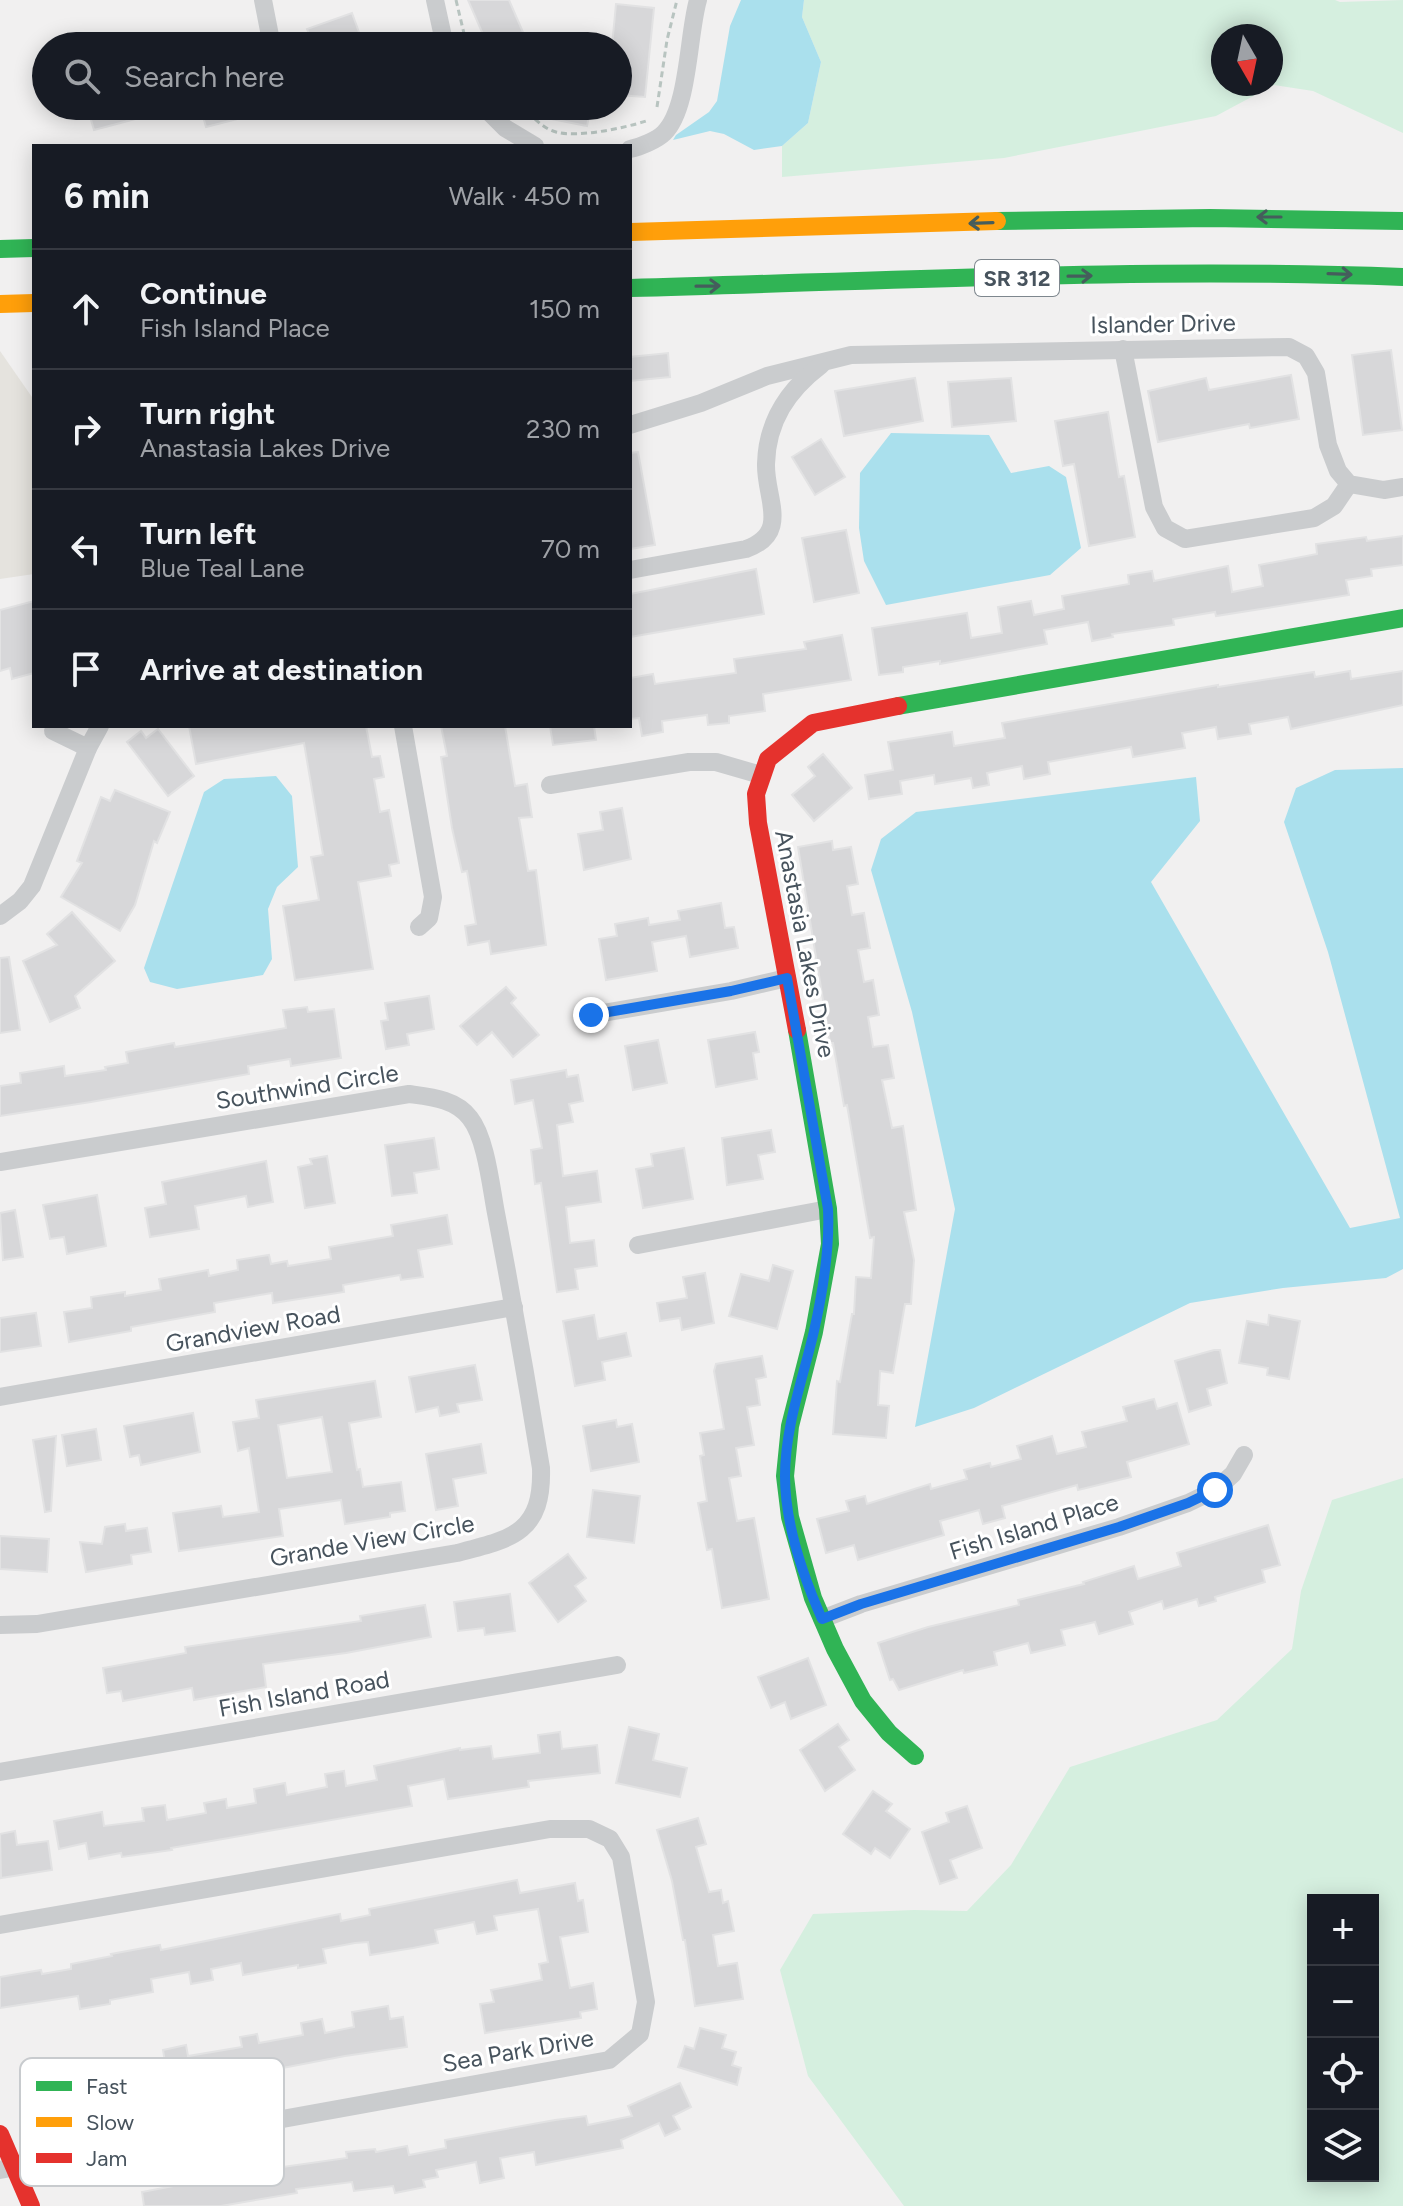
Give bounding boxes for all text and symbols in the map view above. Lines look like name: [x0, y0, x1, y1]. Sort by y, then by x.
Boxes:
north arrow: [1211, 24, 1283, 96]
search box: [32, 32, 632, 120]
icon: search: [60, 54, 104, 98]
text: Search here: [124, 58, 284, 95]
text: 6 min: [64, 176, 150, 217]
text: Walk · 450 m: [449, 180, 600, 212]
one-way arrow: [1256, 209, 1283, 225]
one-way arrow: [968, 215, 995, 230]
road number: SR 312: [975, 260, 1059, 296]
one-way arrow: [1326, 267, 1353, 282]
one-way arrow: [1066, 268, 1093, 284]
text: Continue: [140, 275, 267, 312]
one-way arrow: [694, 278, 721, 293]
icon: ahead: [64, 287, 108, 331]
text: 150 m: [529, 293, 600, 325]
street label: Islander Drive: [1090, 308, 1236, 339]
text: Fish Island Place: [140, 312, 330, 344]
text: Turn right: [140, 395, 275, 432]
icon: right: [64, 407, 108, 451]
text: 230 m: [526, 413, 600, 445]
text: Anastasia Lakes Drive: [140, 432, 390, 464]
text: Turn left: [140, 515, 257, 552]
icon: left: [64, 527, 108, 571]
text: 70 m: [541, 533, 600, 565]
text: Blue Teal Lane: [140, 552, 305, 584]
icon: arrive: [64, 647, 108, 691]
text: Arrive at destination: [140, 651, 423, 688]
street label: Anastasia Lakes Drive: [769, 828, 842, 1060]
route end: [573, 997, 609, 1033]
street label: Southwind Circle: [214, 1058, 400, 1115]
street label: Grandview Road: [163, 1299, 343, 1358]
route start: [1197, 1472, 1233, 1508]
street label: Fish Island Place: [946, 1487, 1122, 1566]
street label: Grande View Circle: [267, 1508, 476, 1573]
street label: Fish Island Road: [216, 1664, 392, 1723]
map controls: [1307, 1894, 1379, 2182]
button: +: [1307, 1894, 1379, 1966]
button: −: [1307, 1966, 1379, 2038]
street label: Sea Park Drive: [440, 2023, 596, 2078]
button: locate: [1307, 2038, 1379, 2110]
legend: [20, 2058, 284, 2186]
text: Fast: [86, 2073, 128, 2100]
text: Slow: [86, 2109, 135, 2136]
button: layers: [1307, 2110, 1379, 2182]
text: Jam: [86, 2145, 127, 2172]

